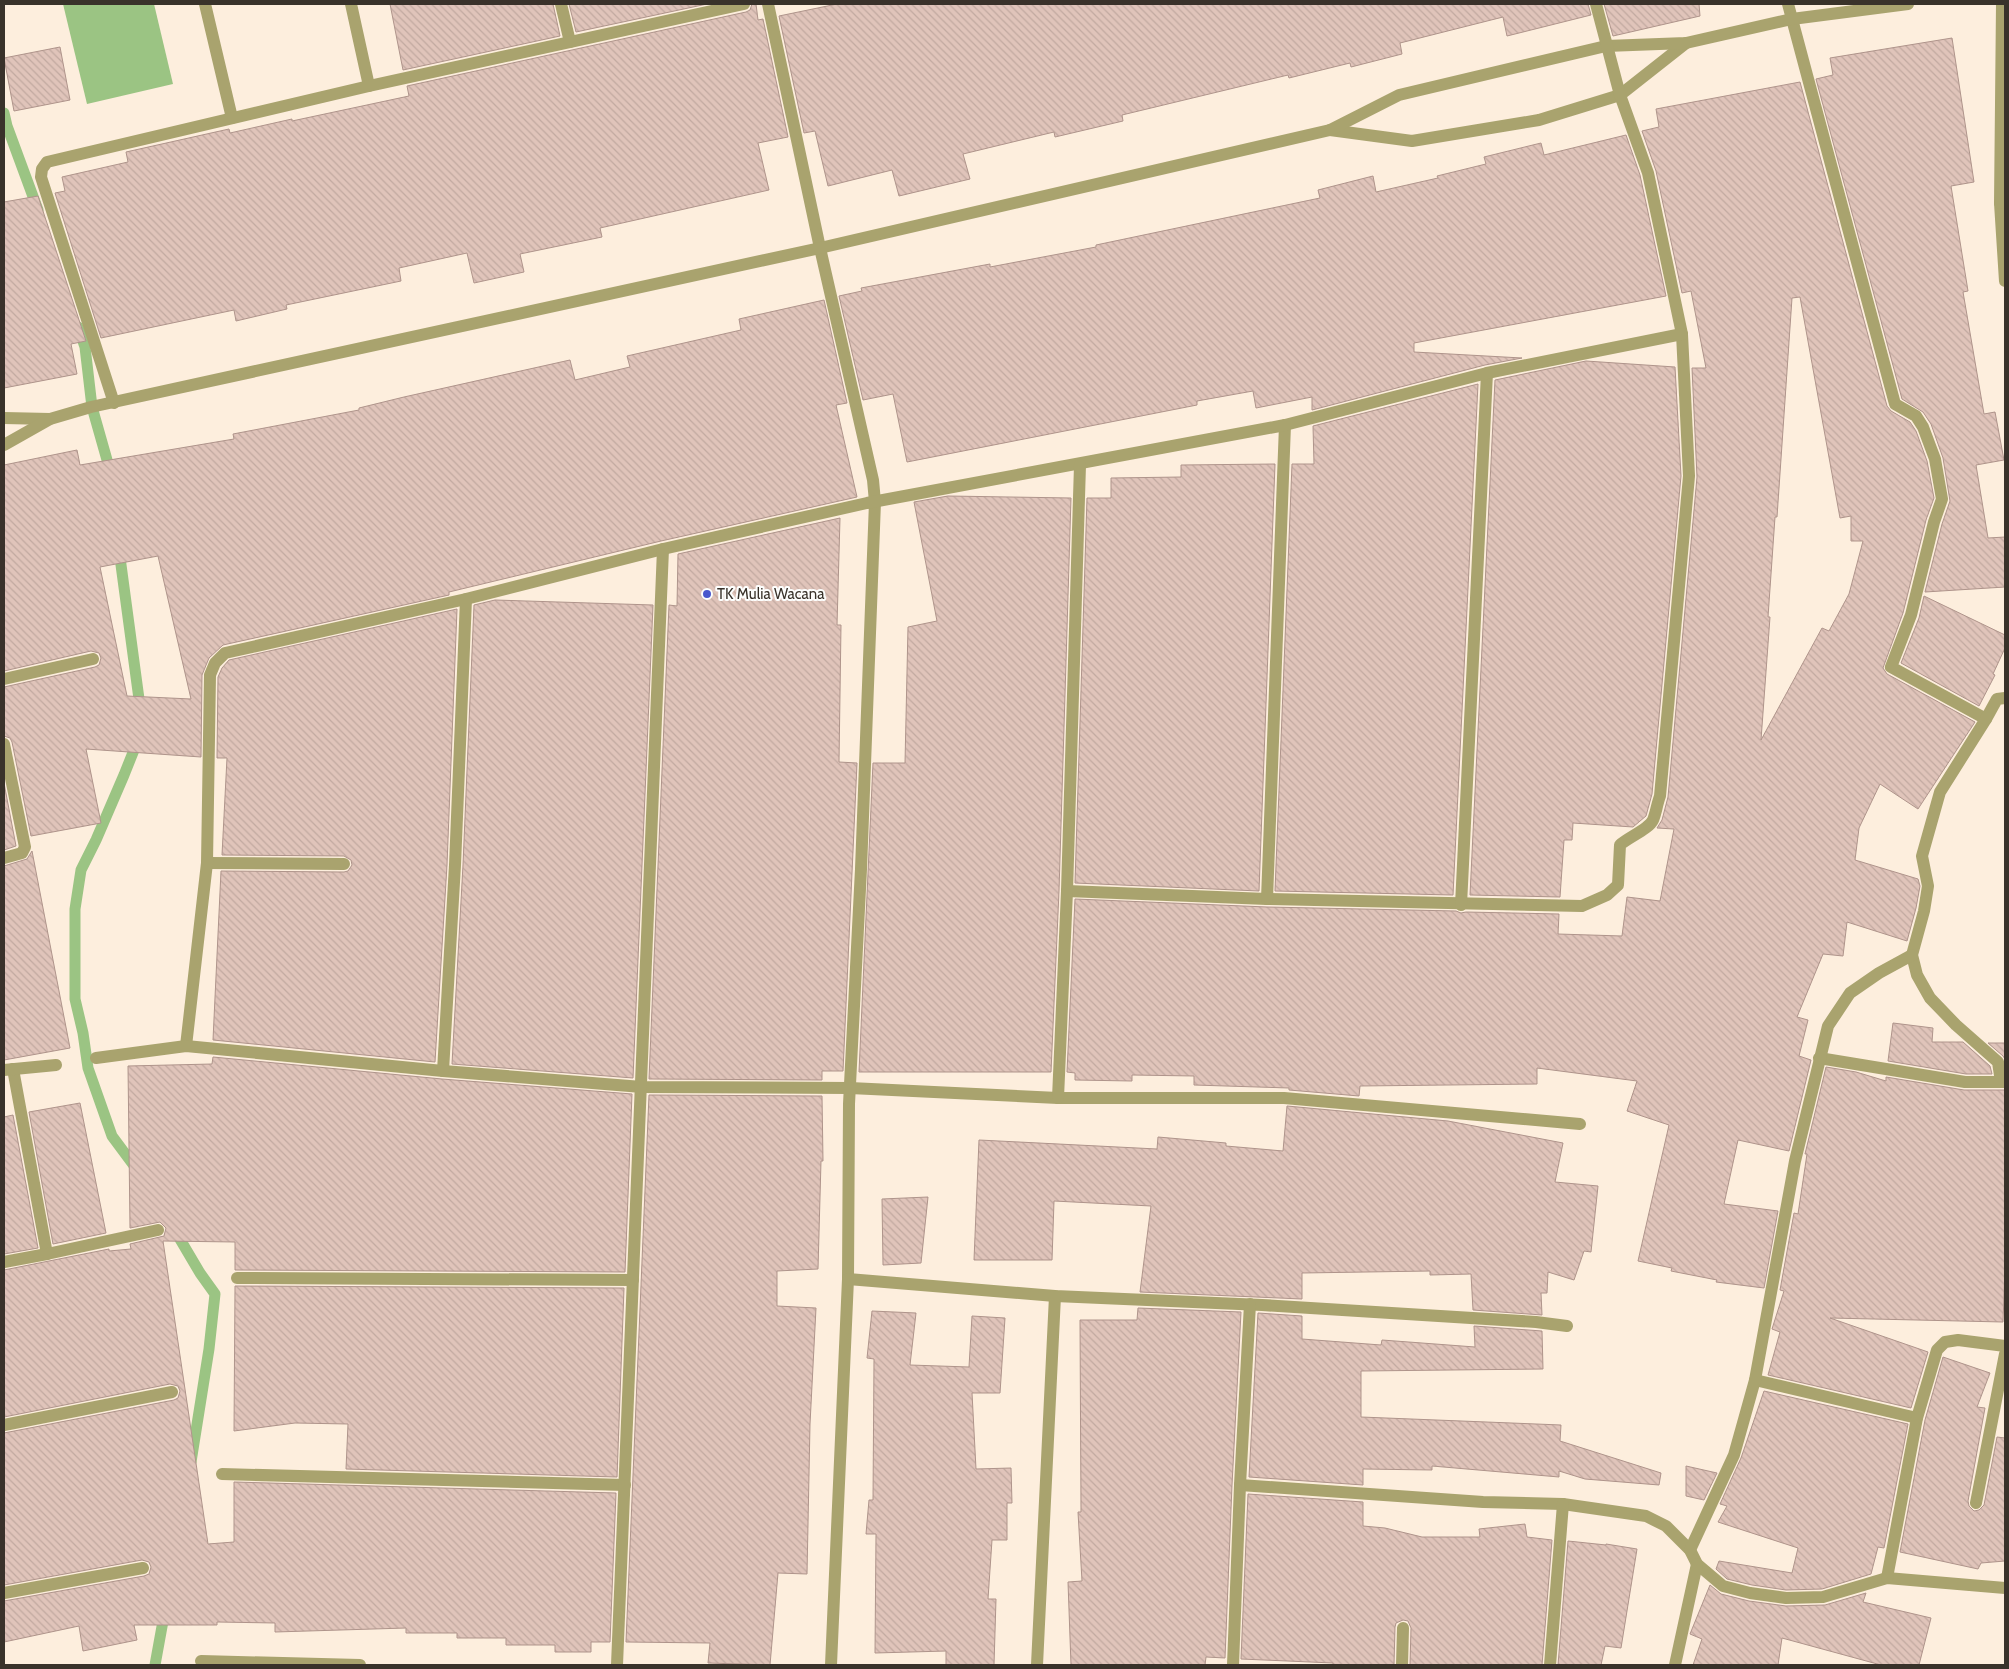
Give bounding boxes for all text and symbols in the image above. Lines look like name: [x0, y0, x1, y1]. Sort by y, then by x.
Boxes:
place label: TK Mulia Wacana: [717, 585, 825, 603]
marker: TK Mulia Wacana: [701, 588, 713, 600]

